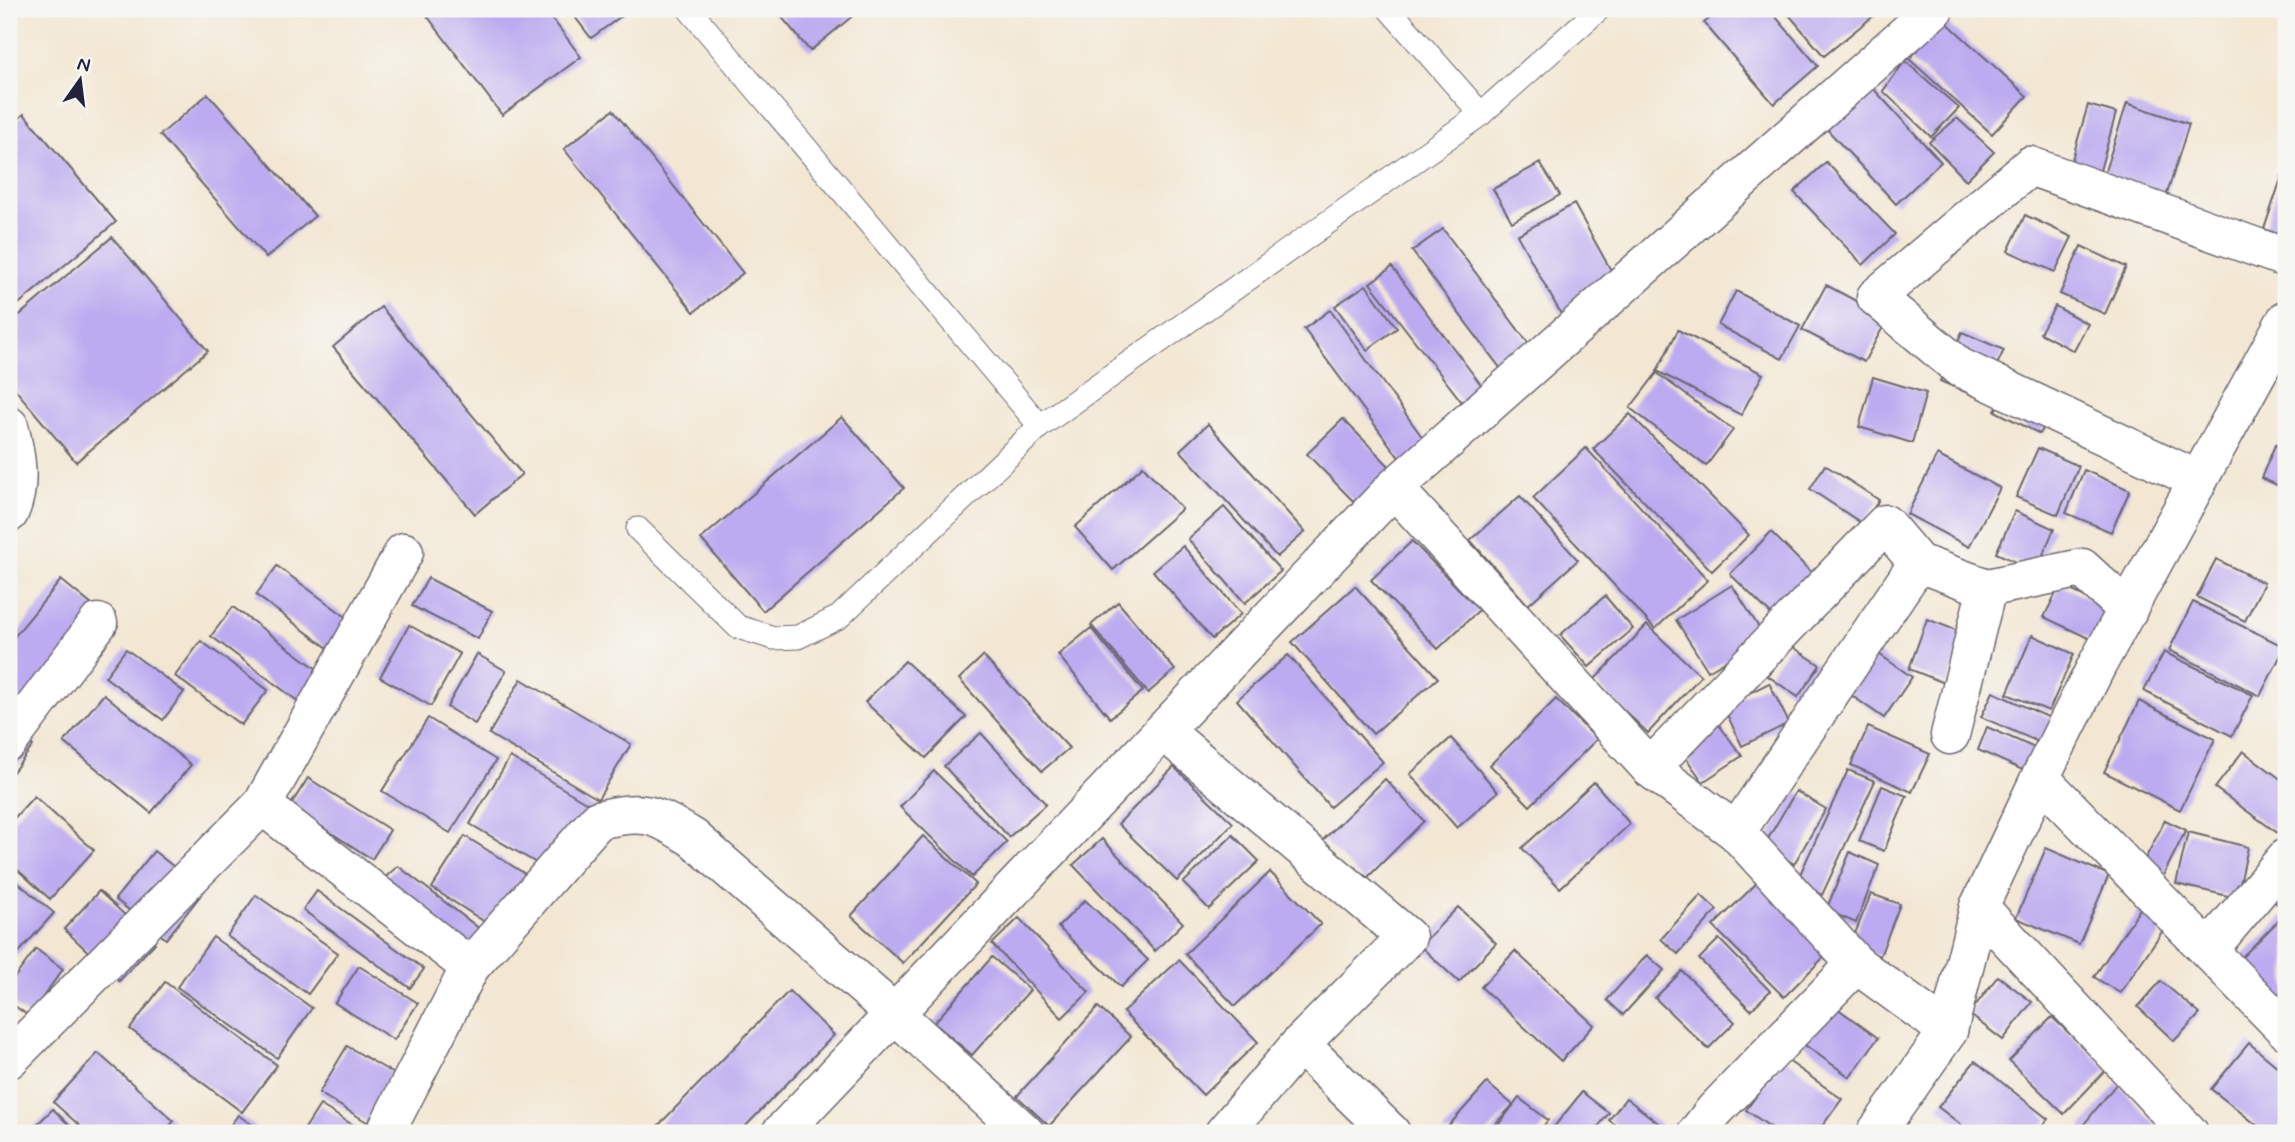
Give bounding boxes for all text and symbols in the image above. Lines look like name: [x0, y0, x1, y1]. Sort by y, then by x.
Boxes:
north arrow: [46, 46, 116, 116]
text: N: [75, 51, 93, 79]

